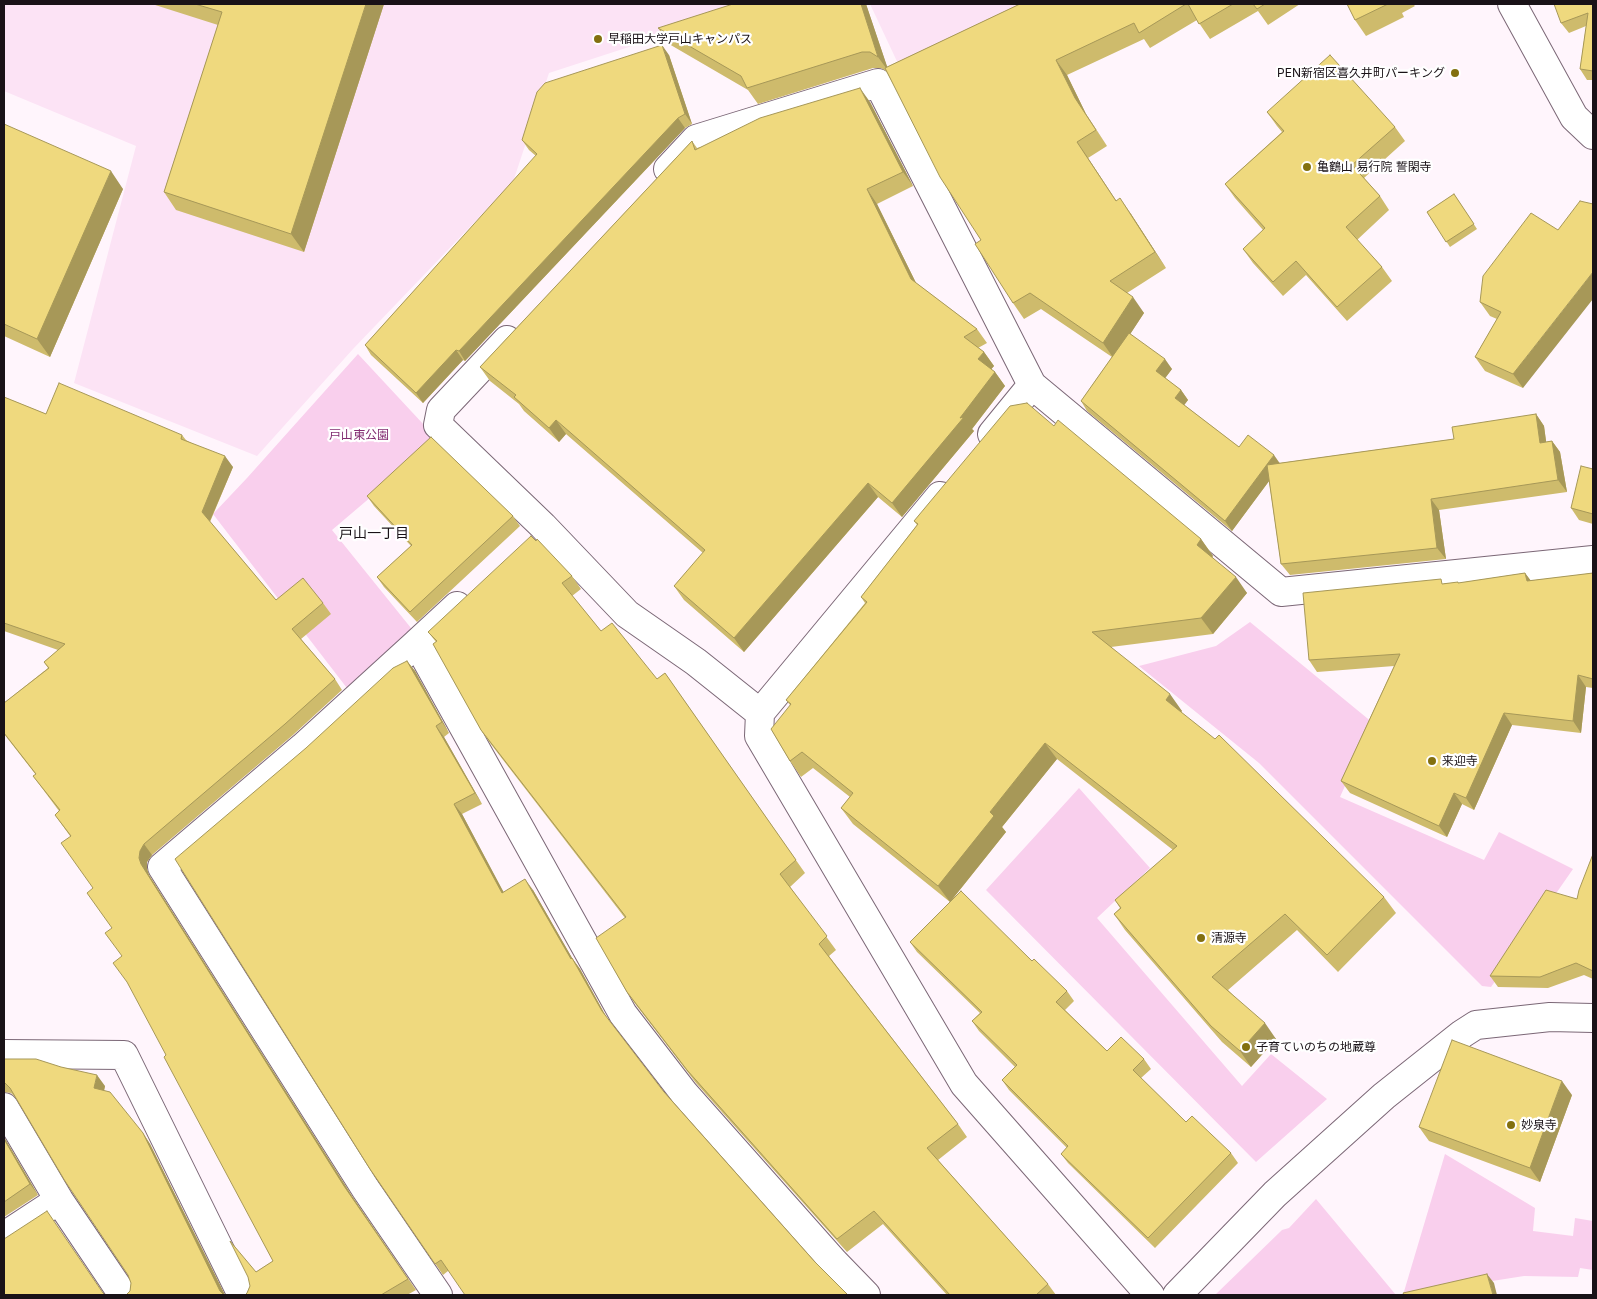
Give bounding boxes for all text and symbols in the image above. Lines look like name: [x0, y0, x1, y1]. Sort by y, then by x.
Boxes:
place label: 早稲田大学戸山キャンパス: [608, 32, 752, 46]
marker: 早稲田大学戸山キャンパス: [592, 33, 604, 45]
place label: PEN新宿区喜久井町パーキング: [1277, 66, 1445, 80]
marker: PEN新宿区喜久井町パーキング: [1449, 67, 1461, 79]
place label: 亀鶴山 易行院 誓閑寺: [1317, 160, 1432, 174]
marker: 亀鶴山 易行院 誓閑寺: [1301, 161, 1313, 173]
park label: 戸山東公園: [329, 428, 389, 442]
district label: 戸山一丁目: [339, 526, 409, 542]
place label: 来迎寺: [1442, 754, 1478, 768]
marker: 来迎寺: [1426, 755, 1438, 767]
place label: 清源寺: [1211, 931, 1247, 945]
marker: 清源寺: [1195, 932, 1207, 944]
place label: 子育ていのちの地蔵尊: [1256, 1040, 1376, 1054]
marker: 子育ていのちの地蔵尊: [1240, 1041, 1252, 1053]
place label: 妙泉寺: [1521, 1118, 1557, 1132]
marker: 妙泉寺: [1505, 1119, 1517, 1131]

